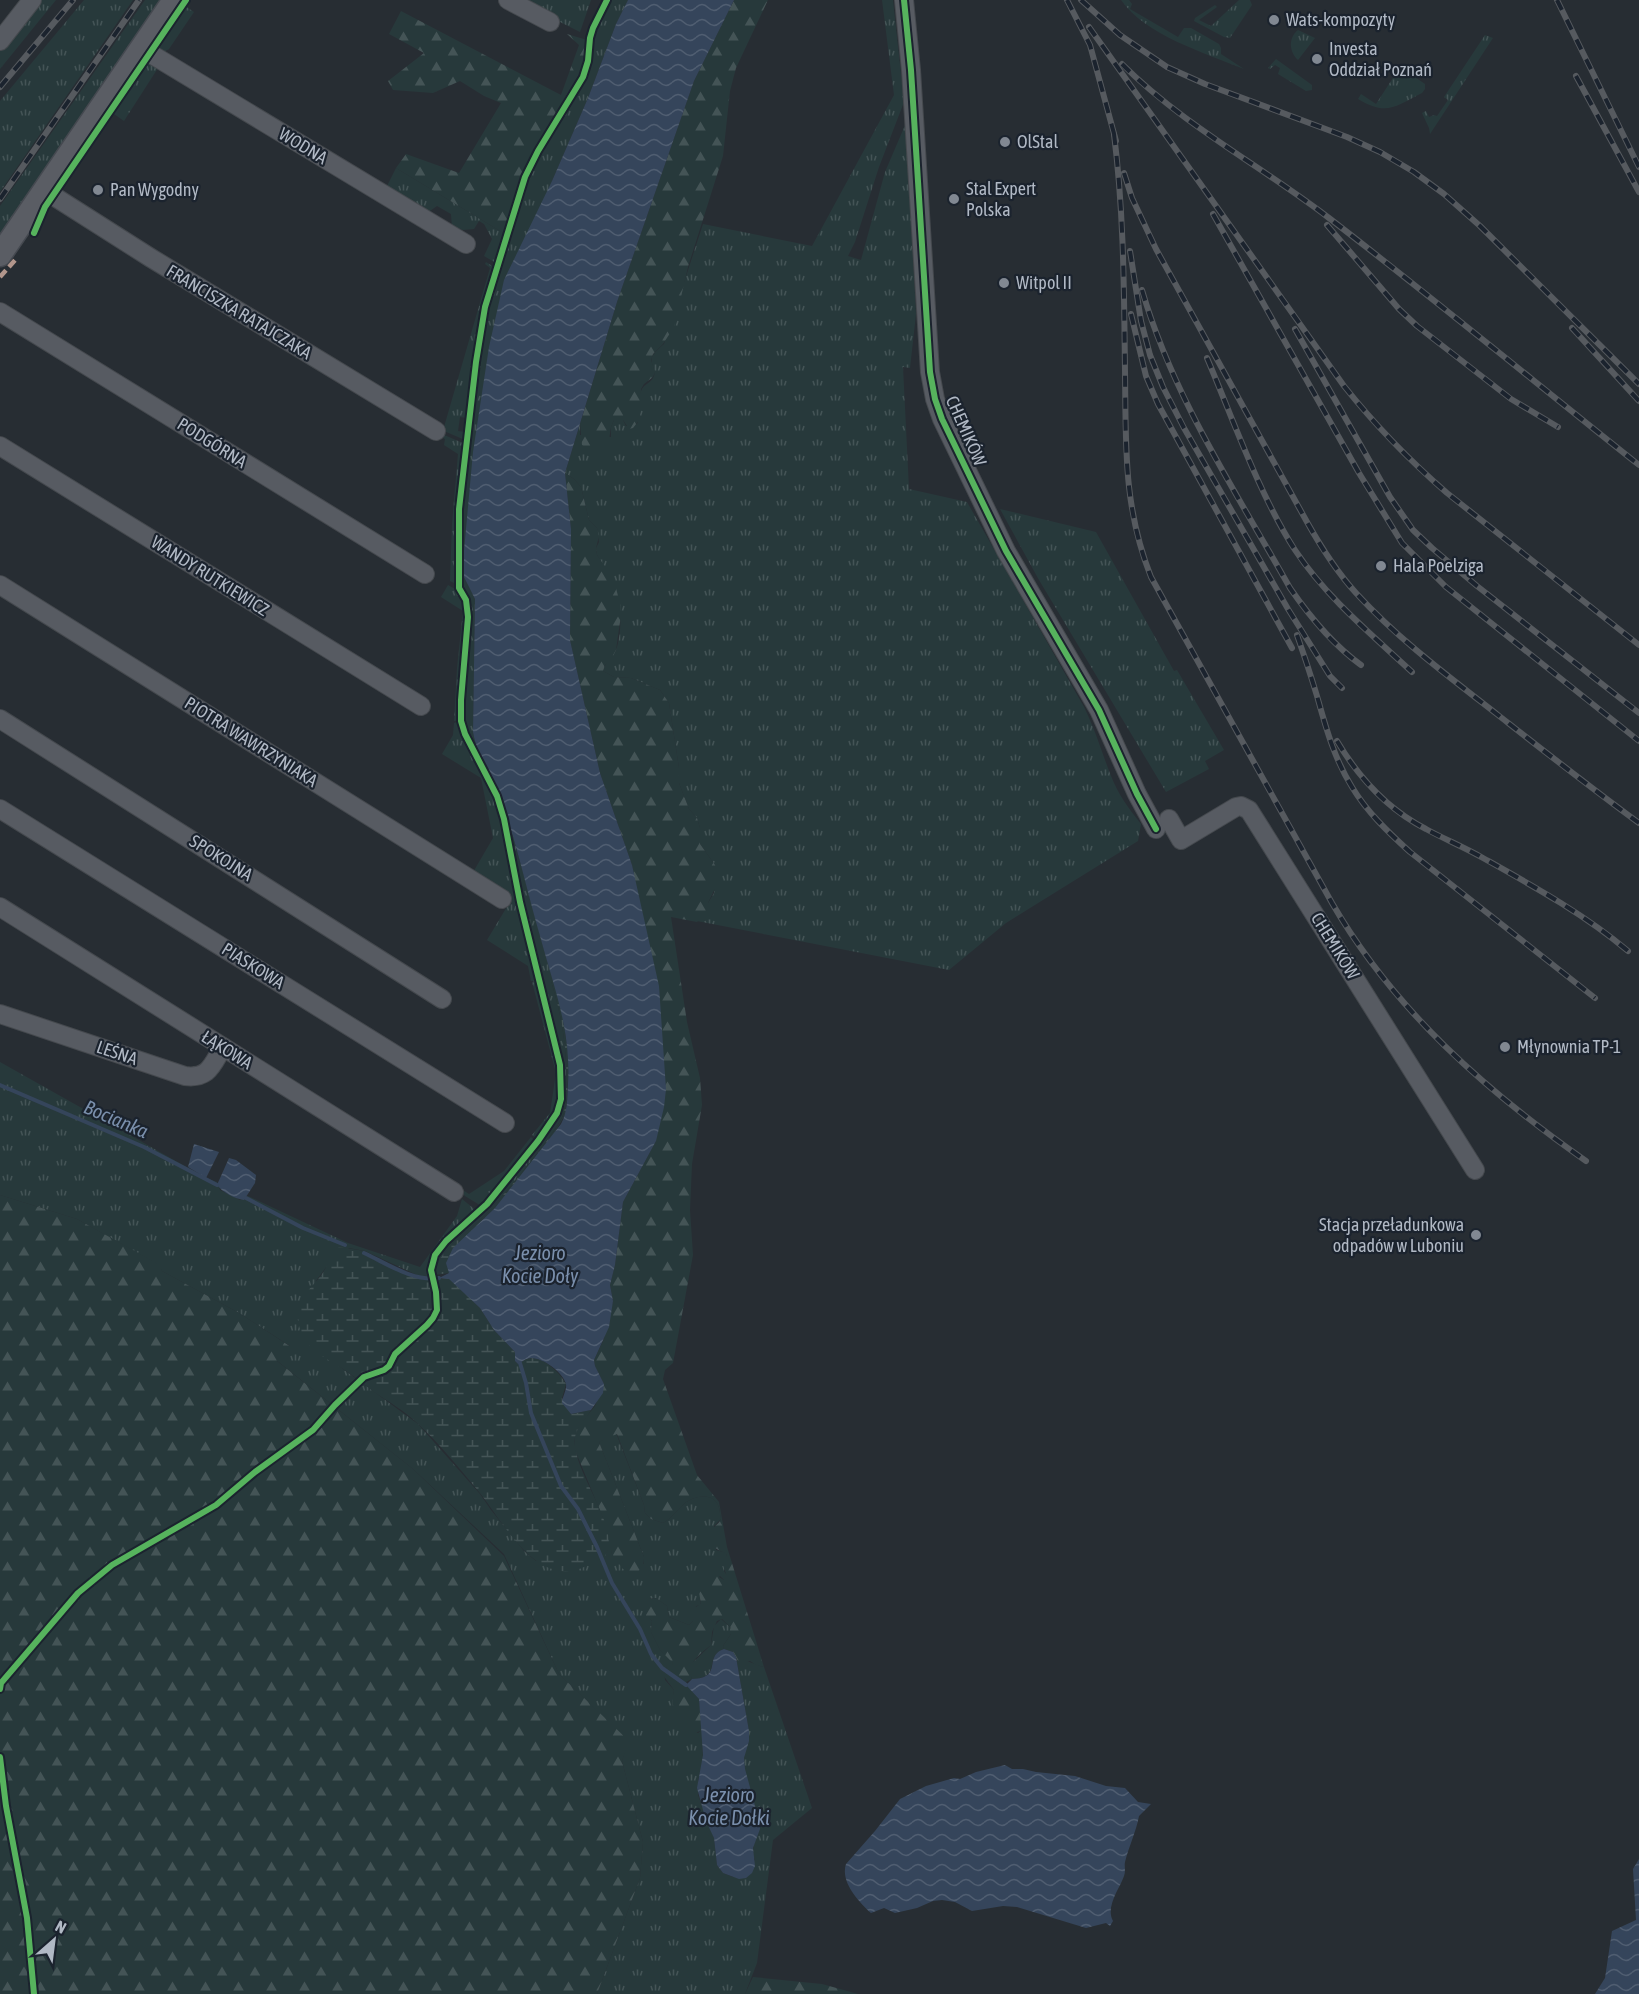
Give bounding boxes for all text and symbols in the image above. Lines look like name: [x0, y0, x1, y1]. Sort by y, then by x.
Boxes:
place label: Wats-kompozyty: [1286, 9, 1395, 30]
marker: Wats-kompozyty: [1267, 13, 1281, 27]
place label: Investa Oddział Poznań: [1329, 38, 1432, 80]
marker: Investa Oddział Poznań: [1310, 52, 1324, 66]
street label: WODNA: [275, 123, 331, 168]
place label: OlStal: [1017, 131, 1058, 152]
marker: OlStal: [998, 135, 1012, 149]
place label: Stal Expert Polska: [966, 178, 1036, 220]
place label: Pan Wygodny: [110, 179, 199, 200]
marker: Pan Wygodny: [91, 183, 105, 197]
marker: Stal Expert Polska: [947, 192, 961, 206]
street label: FRANCISZKA RATAJCZAKA: [163, 260, 316, 363]
place label: Witpol II: [1016, 272, 1072, 293]
marker: Witpol II: [997, 276, 1011, 290]
street label: CHEMIKÓW: [942, 392, 991, 469]
street label: PODGÓRNA: [174, 413, 251, 472]
street label: WANDY RUTKIEWICZ: [148, 531, 273, 620]
place label: Hala Poelziga: [1393, 555, 1484, 576]
marker: Hala Poelziga: [1374, 559, 1388, 573]
street label: PIOTRA WAWRZYNIAKA: [181, 692, 322, 791]
street label: SPOKOJNA: [186, 830, 257, 885]
street label: CHEMIKÓW: [1307, 909, 1364, 983]
street label: PIASKOWA: [218, 938, 289, 993]
street label: ŁĄKOWA: [198, 1026, 257, 1073]
street label: LEŚNA: [94, 1036, 140, 1069]
place label: Młynownia TP-1: [1517, 1036, 1621, 1057]
marker: Młynownia TP-1: [1498, 1040, 1512, 1054]
water label: Bocianka: [81, 1095, 152, 1142]
place label: Stacja przeładunkowa odpadów w Luboniu: [1319, 1214, 1464, 1256]
marker: Stacja przeładunkowa odpadów w Luboniu: [1469, 1228, 1483, 1242]
water label: Jezioro Kocie Doły: [502, 1241, 579, 1287]
water label: Jezioro Kocie Dołki: [688, 1783, 770, 1829]
north arrow: [24, 1910, 84, 1970]
text: N: [53, 1917, 69, 1937]

